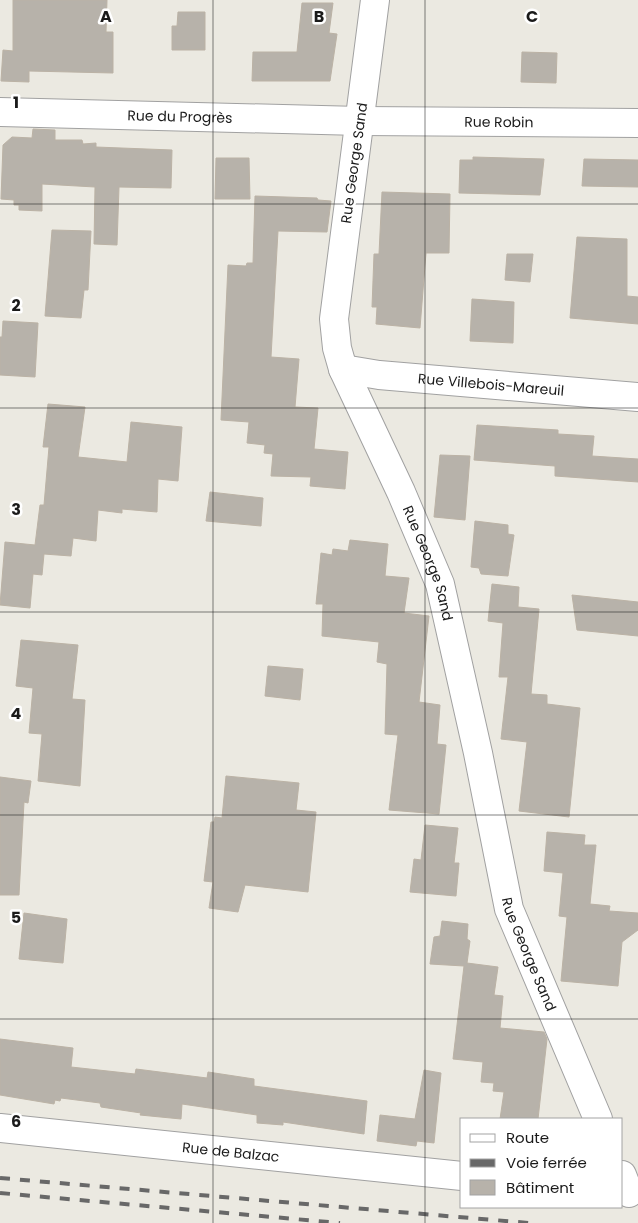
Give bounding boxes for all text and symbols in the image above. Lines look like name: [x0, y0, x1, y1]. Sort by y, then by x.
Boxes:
text: A: [100, 5, 112, 28]
text: B: [314, 5, 324, 28]
text: C: [526, 5, 538, 28]
text: 1: [13, 91, 19, 114]
street label: Rue George Sand: [336, 101, 372, 225]
street label: Rue du Progrès: [127, 105, 233, 128]
street label: Rue Robin: [464, 112, 534, 132]
text: 2: [11, 294, 21, 317]
street label: Rue Villebois-Mareuil: [417, 368, 565, 401]
text: 3: [11, 498, 21, 521]
street label: Rue George Sand: [398, 502, 458, 623]
text: 4: [11, 702, 22, 725]
street label: Rue George Sand: [497, 896, 561, 1014]
text: 5: [11, 906, 21, 929]
text: 6: [11, 1110, 21, 1133]
legend: [460, 1118, 623, 1208]
text: Route: [506, 1127, 549, 1148]
street label: Rue de Balzac: [181, 1137, 280, 1167]
text: Voie ferrée: [506, 1152, 587, 1173]
text: Bâtiment: [506, 1177, 574, 1198]

